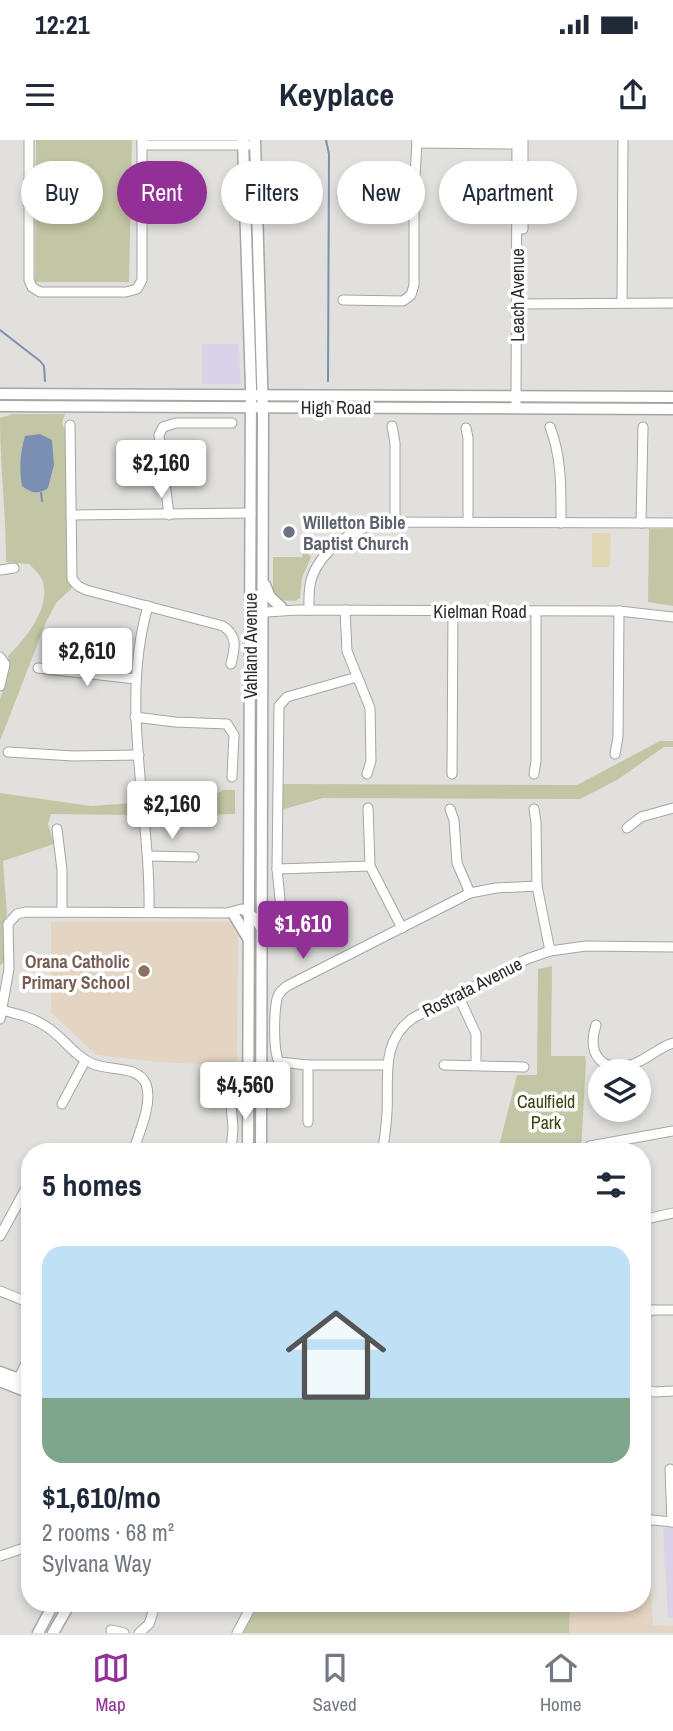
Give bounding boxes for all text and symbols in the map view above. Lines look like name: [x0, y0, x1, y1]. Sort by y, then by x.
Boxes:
text: 12:21: [35, 7, 90, 42]
text: Keyplace: [279, 73, 394, 116]
icon: menu: [21, 76, 59, 114]
icon: share: [614, 76, 652, 114]
chip: Buy: [21, 161, 103, 224]
chip: Rent: [117, 161, 207, 224]
chip: Filters: [221, 161, 323, 224]
chip: New: [337, 161, 425, 224]
chip: Apartment: [439, 161, 577, 224]
street label: Leach Avenue: [505, 248, 530, 342]
street label: High Road: [301, 395, 371, 420]
pin: $2,160: [104, 440, 218, 500]
text: $2,160: [132, 447, 190, 478]
place label: Willetton Bible Baptist Church: [303, 510, 409, 556]
marker: Willetton Bible Baptist Church: [281, 524, 297, 540]
street label: Vahland Avenue: [238, 593, 263, 699]
street label: Kielman Road: [433, 599, 527, 624]
pin: $2,610: [30, 629, 144, 688]
text: $2,610: [58, 635, 116, 666]
pin: $2,160: [115, 782, 229, 841]
text: $2,160: [143, 788, 201, 819]
pin: $1,610: [246, 902, 360, 961]
text: $1,610: [274, 908, 332, 939]
place label: Orana Catholic Primary School: [22, 949, 130, 995]
street label: Rostrata Avenue: [418, 951, 526, 1023]
marker: Orana Catholic Primary School: [136, 963, 152, 979]
map controls: [588, 1059, 651, 1122]
button: layers: [588, 1059, 651, 1122]
pin: $4,560: [188, 1062, 302, 1122]
text: $4,560: [216, 1069, 274, 1100]
park label: Caulfield Park: [517, 1089, 575, 1135]
text: 5 homes: [42, 1165, 142, 1205]
icon: filters: [592, 1166, 630, 1204]
icon: home: [273, 1292, 399, 1418]
text: $1,610/mo: [42, 1477, 161, 1517]
text: 2 rooms · 68 m²: [42, 1517, 174, 1548]
text: Sylvana Way: [42, 1548, 151, 1579]
tab: Map: [92, 1649, 130, 1717]
tab: Saved: [313, 1649, 357, 1717]
tab: Home: [540, 1649, 581, 1717]

